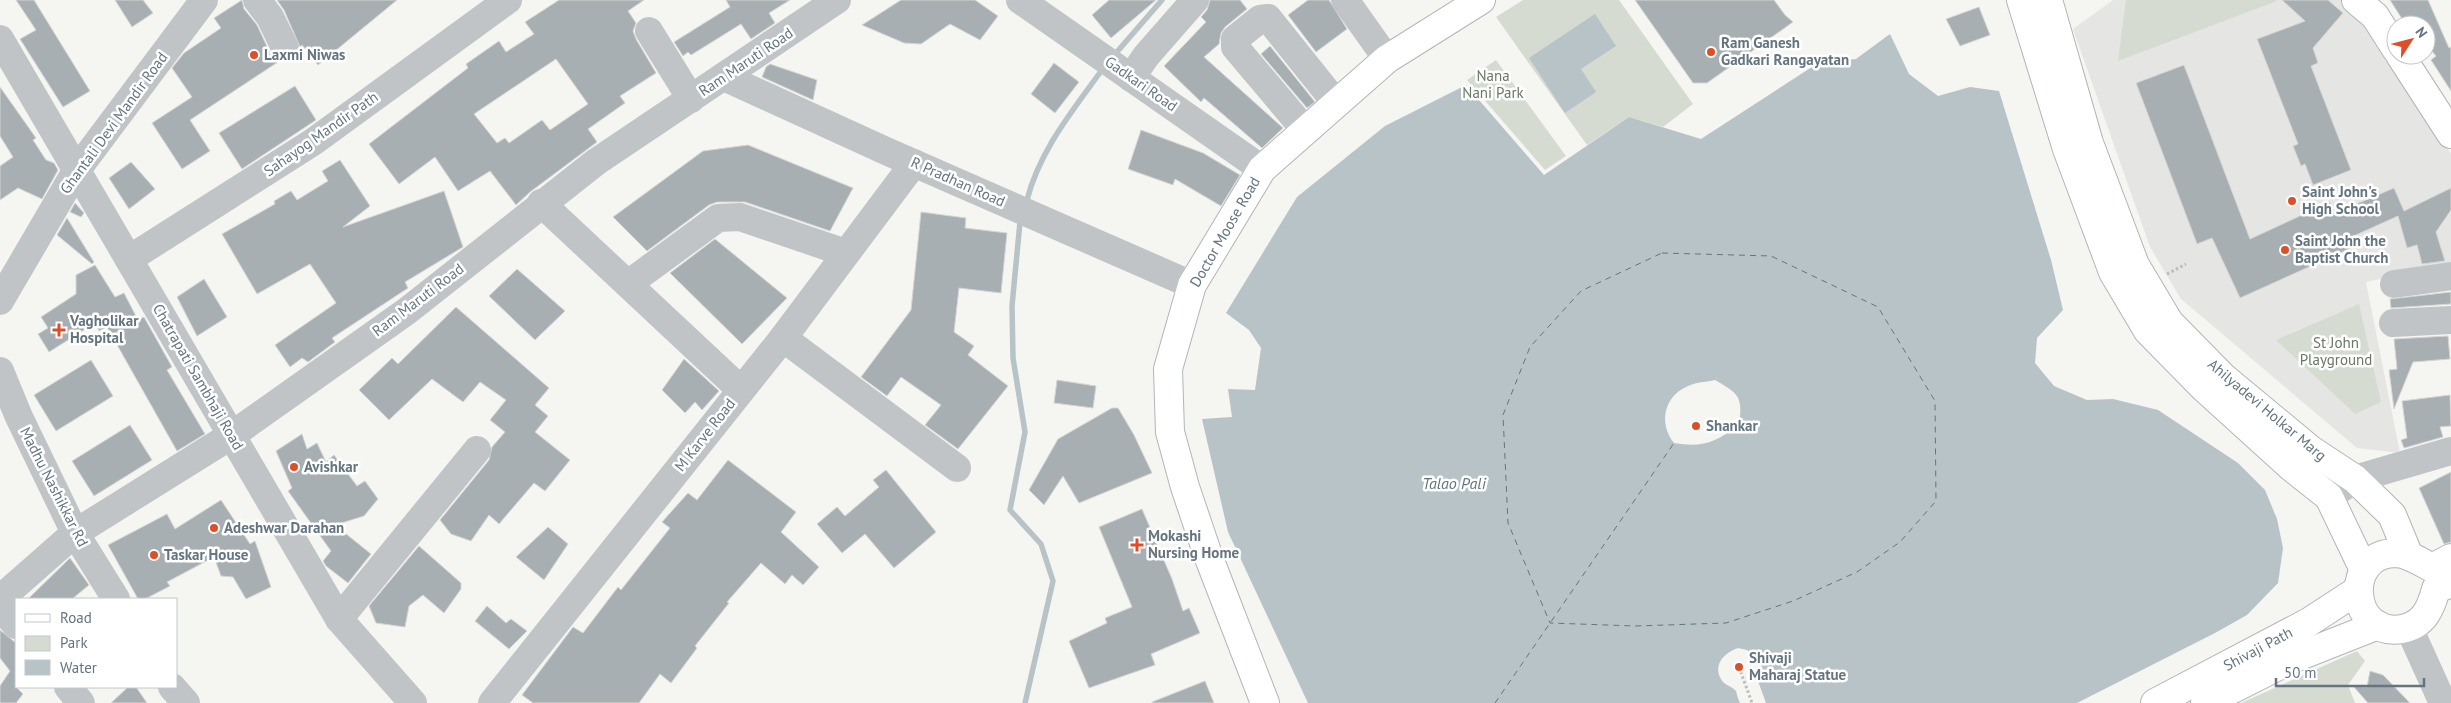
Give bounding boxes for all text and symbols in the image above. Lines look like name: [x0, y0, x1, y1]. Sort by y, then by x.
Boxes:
north arrow: [2386, 15, 2436, 65]
street label: Ram Maruti Road: [695, 23, 797, 100]
text: N: [2412, 23, 2432, 41]
place label: Ram Ganesh Gadkari Rangayatan: [1721, 33, 1849, 69]
place label: Laxmi Niwas: [264, 45, 345, 64]
marker: Ram Ganesh Gadkari Rangayatan: [1705, 46, 1717, 58]
street label: Ghantali Devi Mandir Road: [56, 48, 171, 197]
marker: Laxmi Niwas: [248, 49, 260, 61]
street label: Gadkari Road: [1101, 52, 1181, 116]
park label: Nana Nani Park: [1462, 66, 1524, 102]
street label: Sahayog Mandir Path: [260, 87, 382, 180]
street label: R Pradhan Road: [908, 152, 1008, 211]
street label: Doctor Moose Road: [1185, 173, 1264, 290]
place label: Saint John's High School: [2302, 182, 2380, 218]
marker: Saint John's High School: [2286, 195, 2298, 207]
place label: Saint John the Baptist Church: [2295, 231, 2388, 267]
marker: Saint John the Baptist Church: [2279, 244, 2291, 256]
street label: Ram Maruti Road: [368, 259, 467, 340]
street label: Chatrapati Sambhaji Road: [149, 300, 248, 453]
place label: Vagholikar Hospital: [69, 311, 139, 347]
marker: Vagholikar Hospital: [52, 323, 66, 337]
park label: St John Playground: [2300, 333, 2372, 369]
street label: Ahilyadevi Holkar Marg: [2204, 354, 2331, 465]
street label: M Karve Road: [670, 394, 739, 475]
place label: Shankar: [1706, 416, 1759, 435]
marker: Shankar: [1690, 420, 1702, 432]
street label: Madhu Nashikkar Rd: [16, 424, 93, 550]
place label: Avishkar: [304, 457, 359, 476]
marker: Avishkar: [288, 461, 300, 473]
water label: Talao Pali: [1422, 473, 1487, 493]
place label: Adeshwar Darahan: [224, 518, 344, 537]
marker: Adeshwar Darahan: [208, 522, 220, 534]
place label: Mokashi Nursing Home: [1148, 526, 1239, 562]
marker: Mokashi Nursing Home: [1130, 538, 1144, 552]
place label: Taskar House: [164, 545, 249, 564]
marker: Taskar House: [148, 549, 160, 561]
legend: [15, 598, 178, 688]
text: Road: [60, 608, 92, 627]
street label: Shivaji Path: [2220, 622, 2296, 675]
text: Park: [60, 633, 88, 652]
place label: Shivaji Maharaj Statue: [1749, 648, 1847, 684]
scale bar: [2276, 656, 2424, 688]
text: Water: [60, 658, 97, 677]
marker: Shivaji Maharaj Statue: [1733, 661, 1745, 673]
text: 50 m: [2284, 663, 2317, 682]

